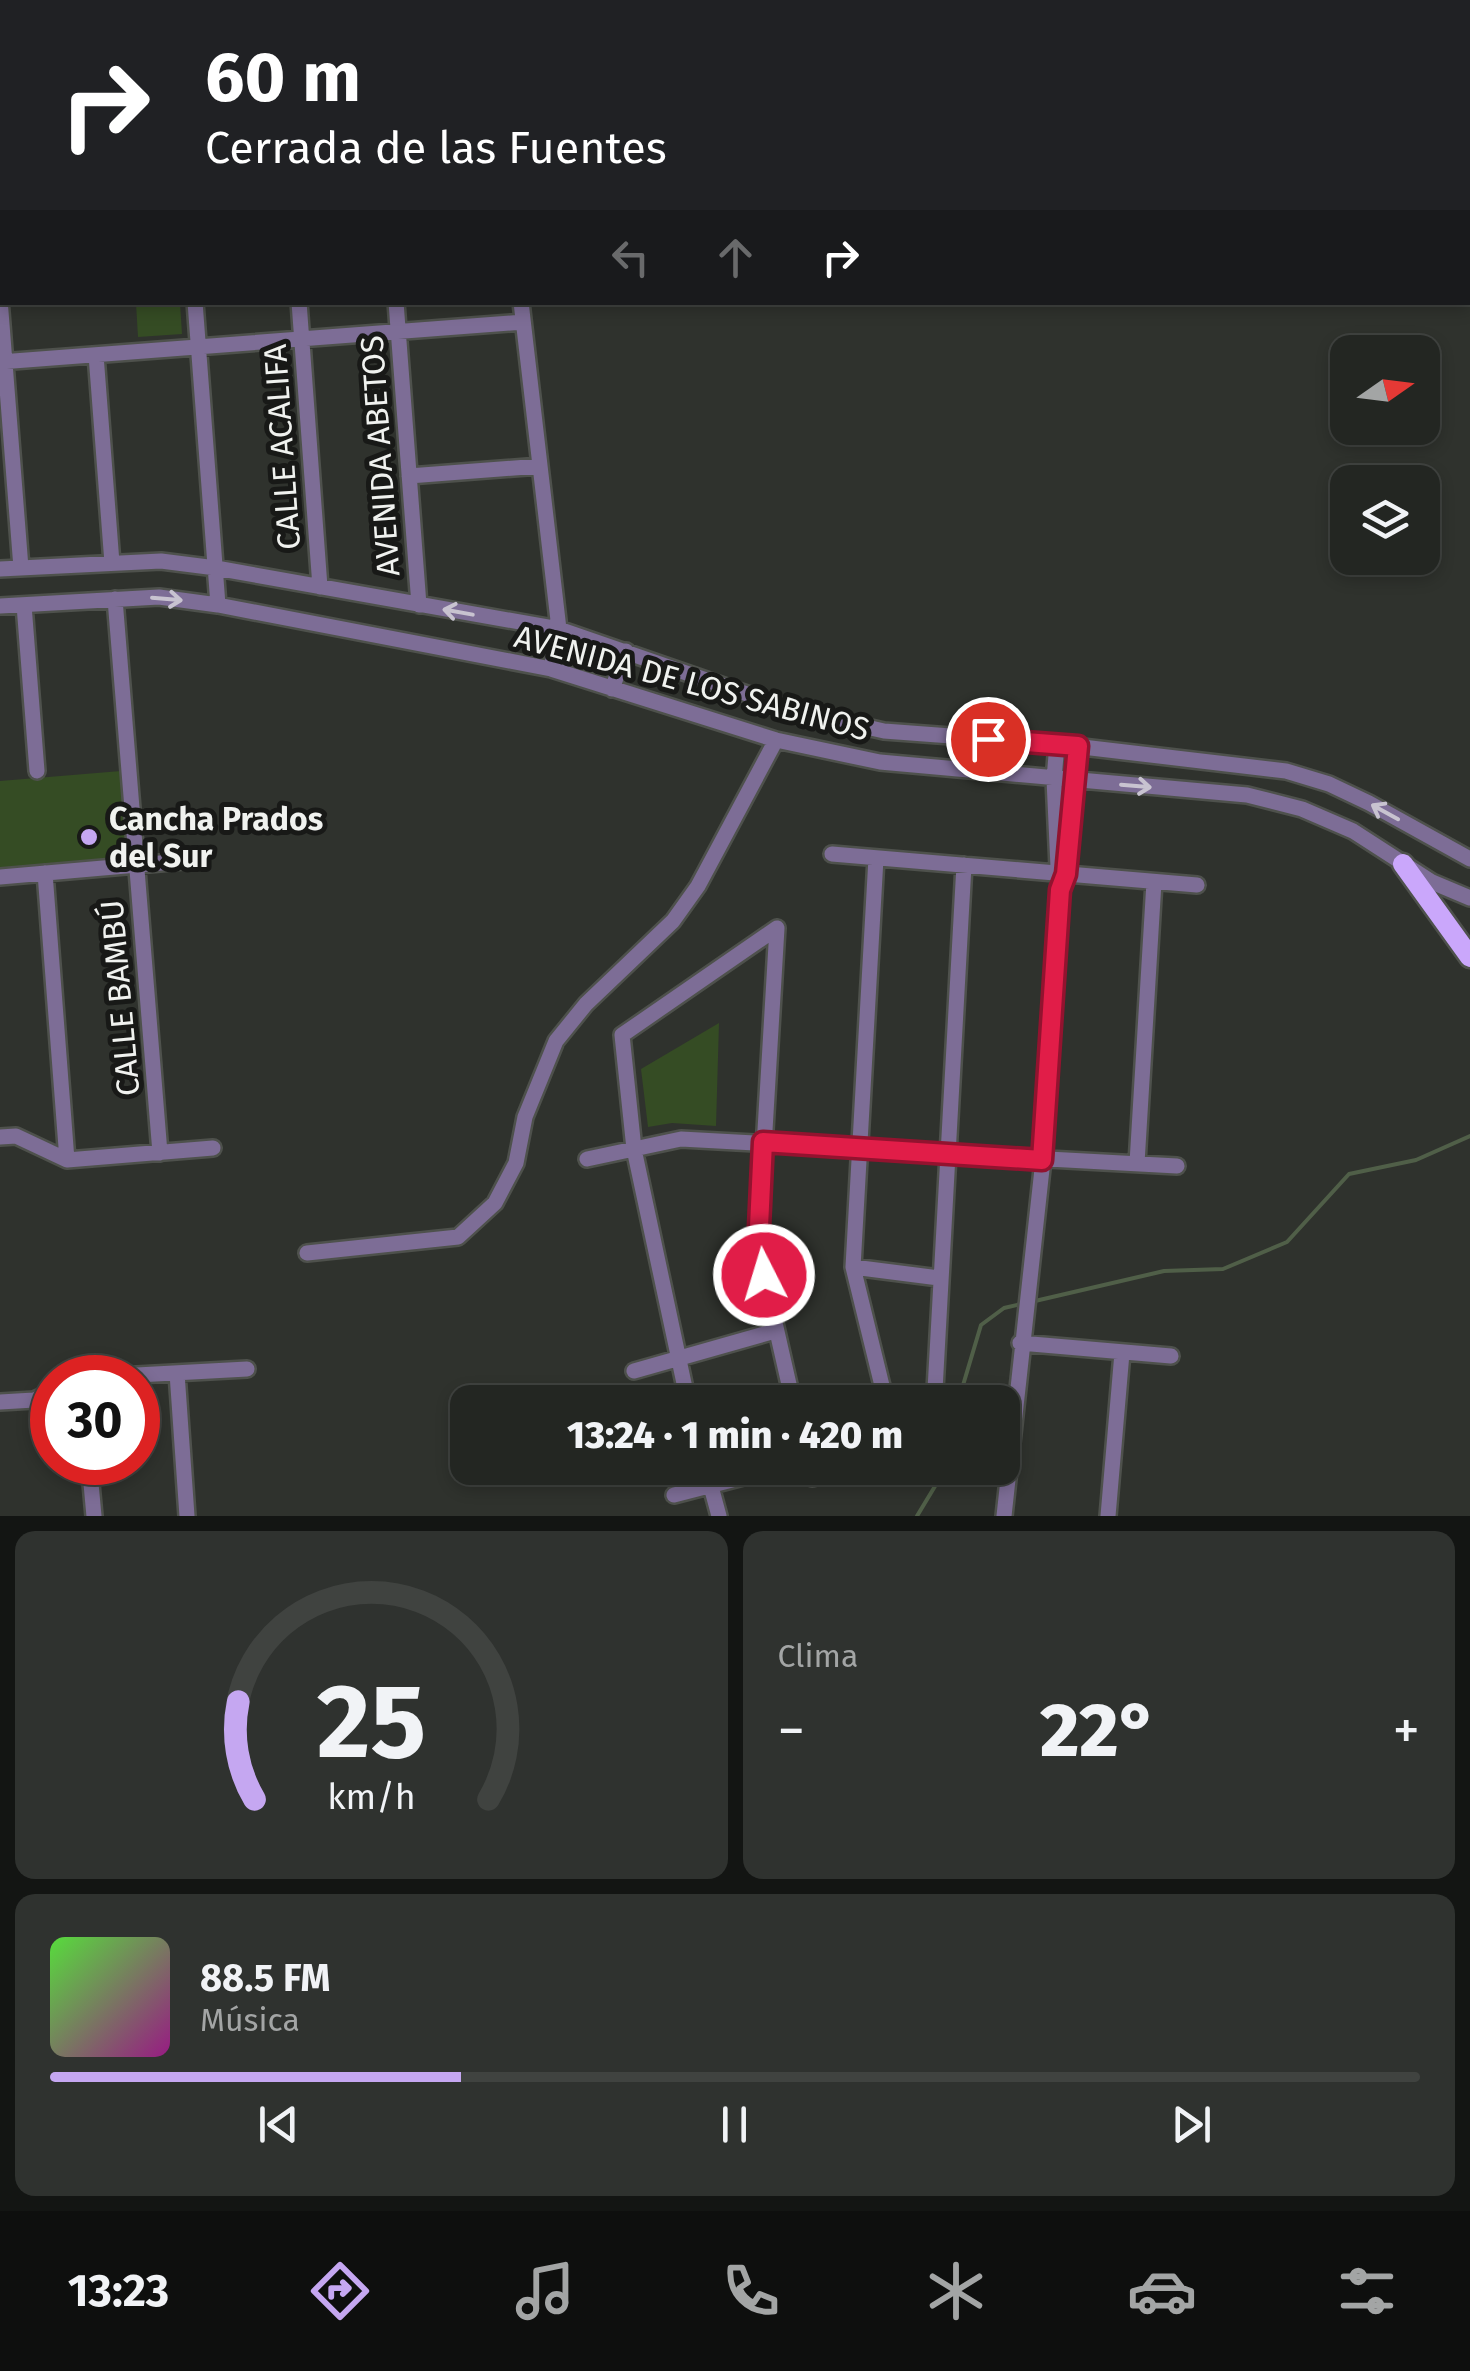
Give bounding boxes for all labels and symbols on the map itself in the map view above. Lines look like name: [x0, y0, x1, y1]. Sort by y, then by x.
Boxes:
street label: AVENIDA ABETOS: [353, 334, 407, 578]
north arrow: [1330, 335, 1440, 445]
street label: CALLE ACALIFA: [256, 342, 308, 551]
one-way arrow: [150, 590, 183, 609]
one-way arrow: [442, 602, 475, 621]
street label: AVENIDA DE LOS SABINOS: [510, 617, 874, 749]
pin: [946, 697, 1031, 782]
one-way arrow: [1120, 776, 1152, 795]
place label: Cancha Prados del Sur: [109, 800, 323, 875]
one-way arrow: [1370, 801, 1400, 821]
marker: Cancha Prados del Sur: [78, 826, 100, 848]
street label: CALLE BAMBÚ: [92, 898, 148, 1098]
position arrow: [712, 1223, 816, 1327]
speed limit sign: 30: [30, 1355, 160, 1485]

